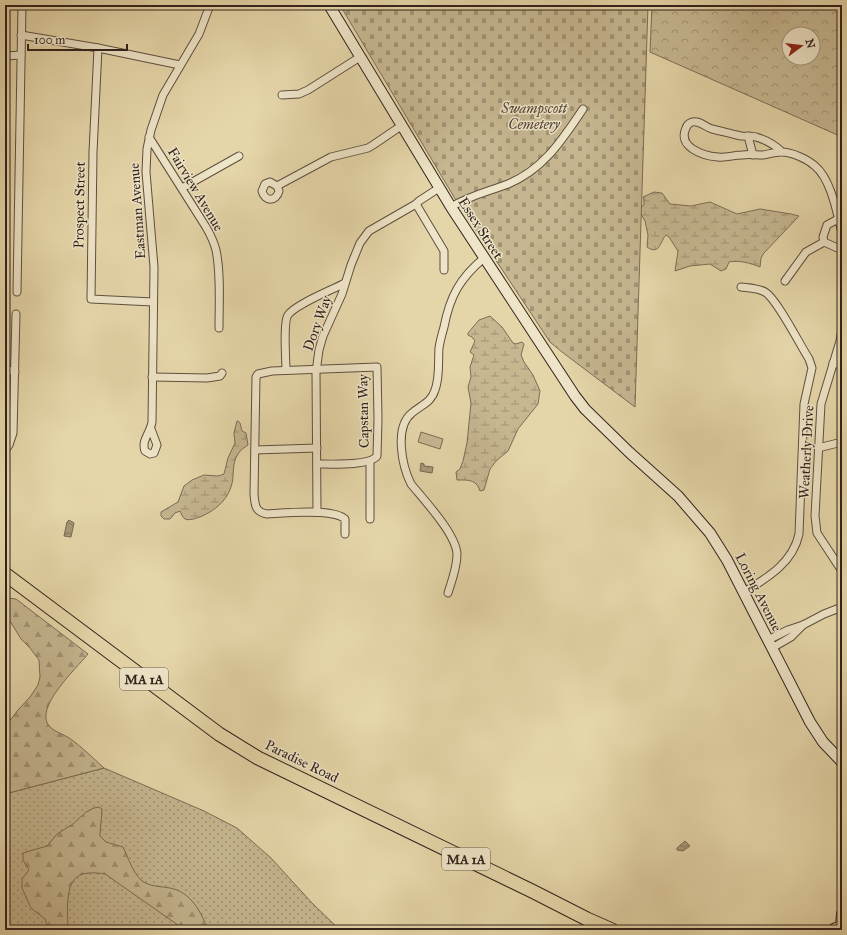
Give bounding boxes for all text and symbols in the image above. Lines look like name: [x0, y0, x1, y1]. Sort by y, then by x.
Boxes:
scale bar: [28, 26, 127, 52]
north arrow: [781, 26, 821, 66]
text: 100 m: [34, 33, 65, 47]
text: N: [803, 37, 818, 50]
park label: Swampscott Cemetery: [500, 100, 568, 133]
street label: Fairview Avenue: [164, 144, 227, 234]
street label: Prospect Street: [70, 161, 89, 249]
street label: Eastman Avenue: [126, 162, 149, 260]
street label: Essex Street: [454, 194, 507, 262]
street label: Dory Way: [300, 293, 336, 353]
street label: Capstan Way: [354, 373, 373, 448]
street label: Weatherly Drive: [796, 405, 817, 499]
street label: Loring Avenue: [732, 550, 786, 634]
road number: MA 1A: [120, 668, 168, 690]
street label: Paradise Road: [262, 736, 341, 787]
road number: MA 1A: [442, 848, 490, 870]

